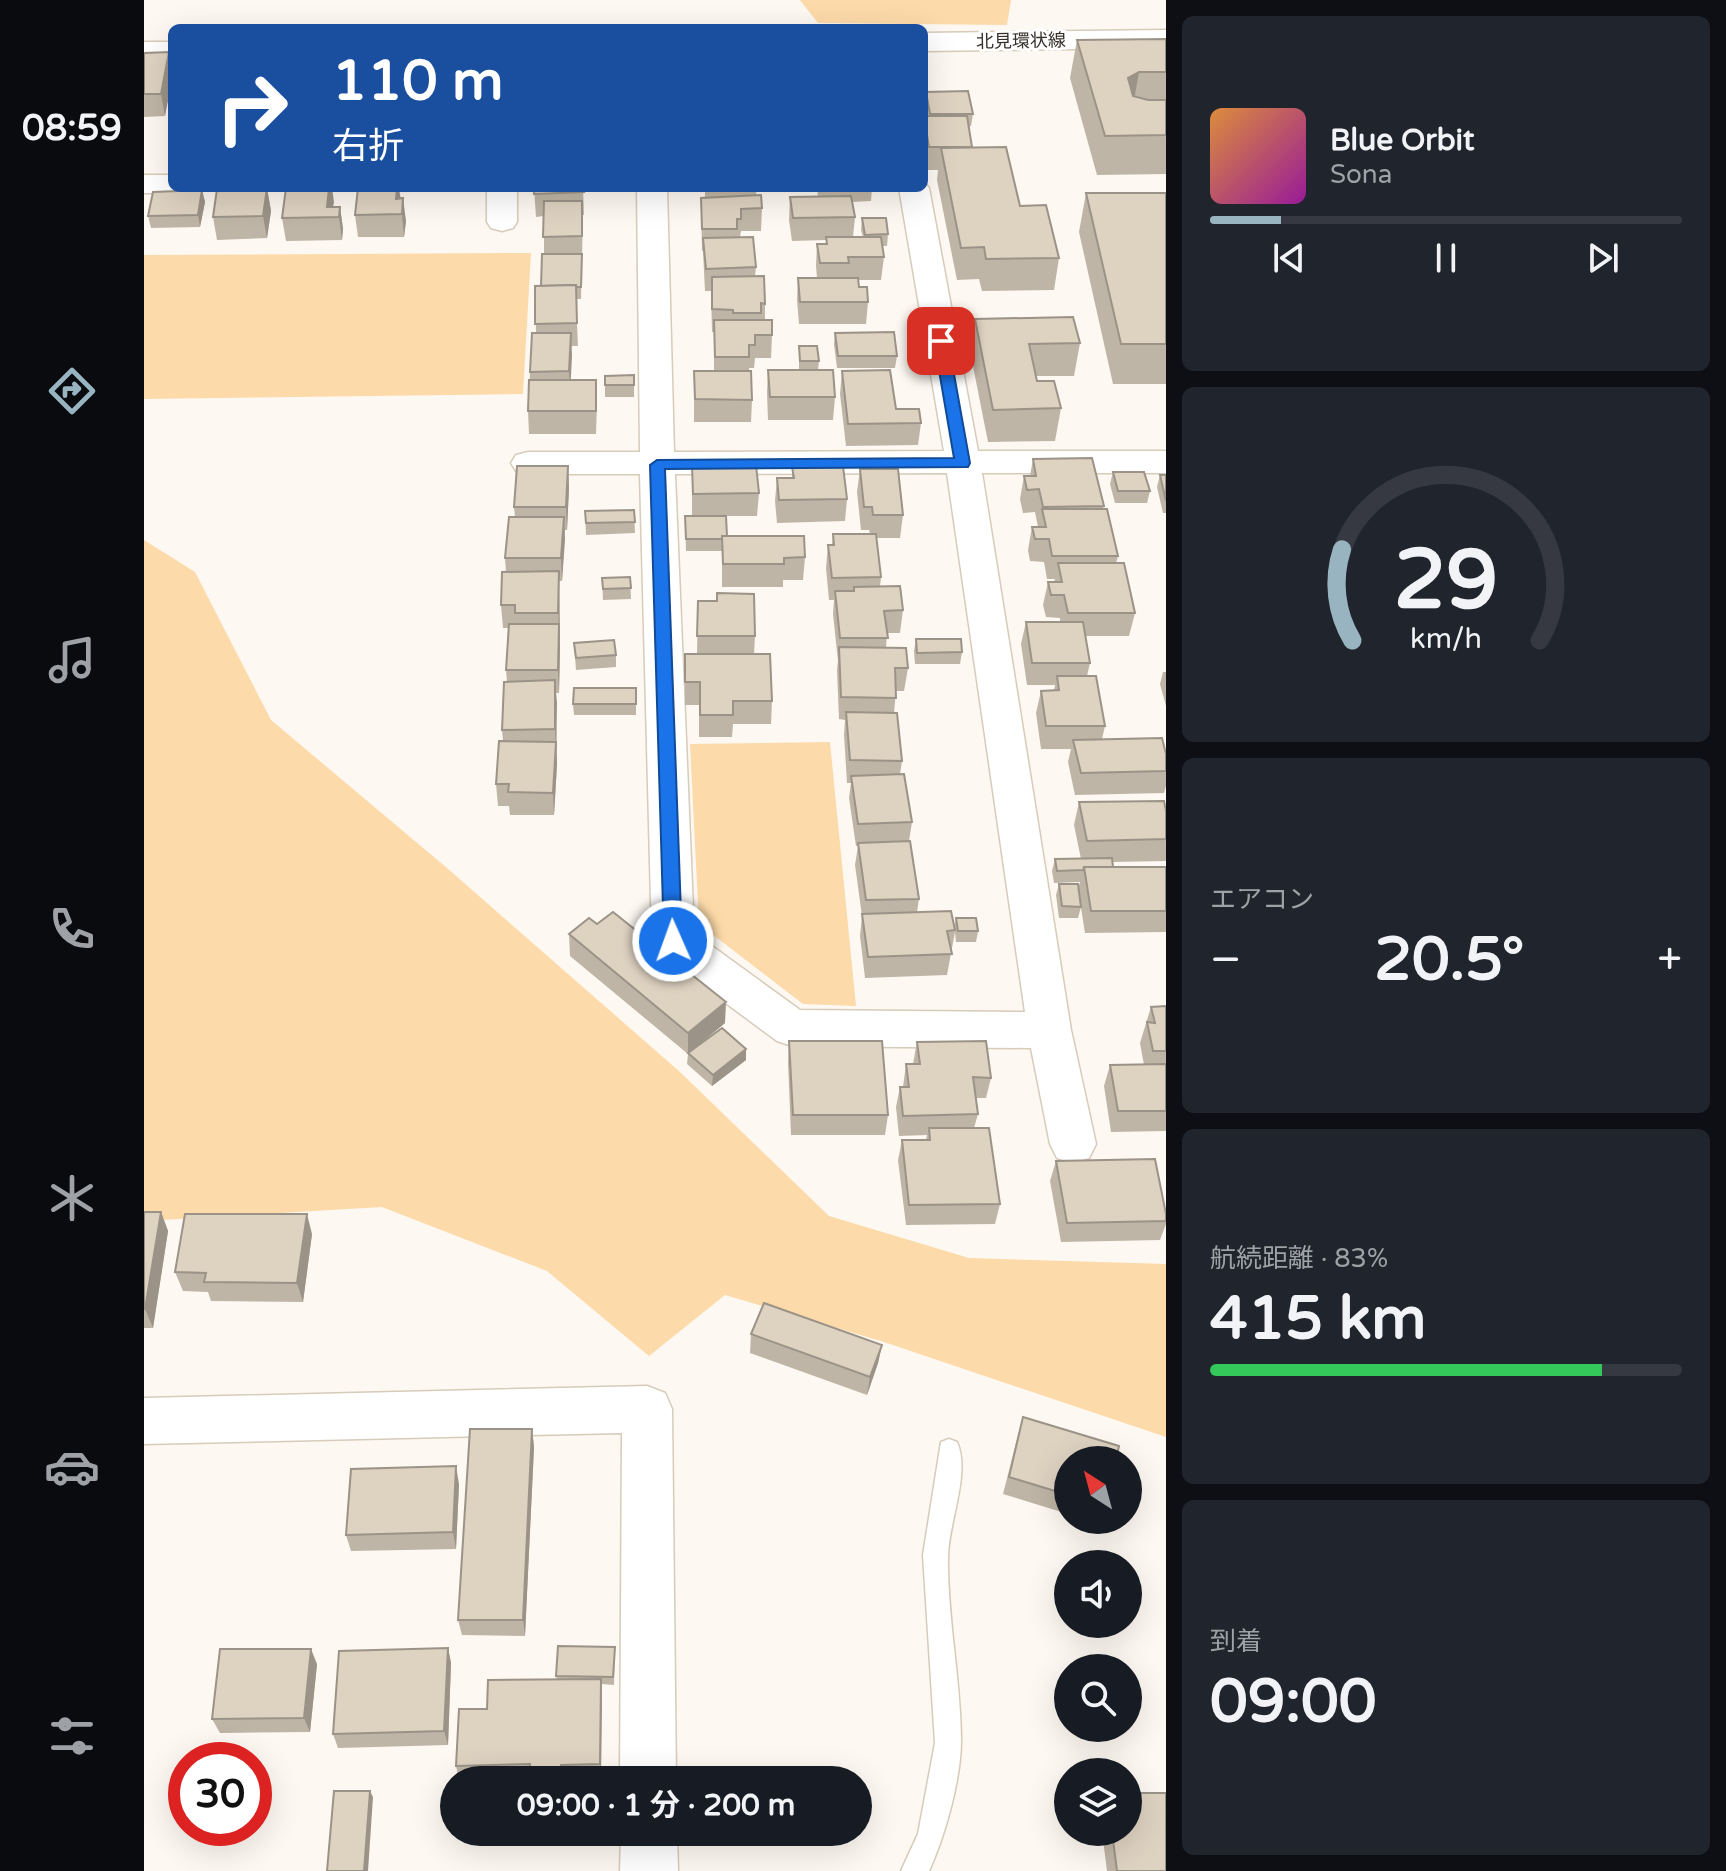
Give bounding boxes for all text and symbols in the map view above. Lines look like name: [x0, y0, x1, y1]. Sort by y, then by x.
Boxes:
street label: 北見環状線: [976, 29, 1066, 53]
text: 110 m: [332, 48, 503, 115]
icon: right: [200, 56, 304, 160]
text: 08:59: [22, 107, 122, 150]
text: Blue Orbit: [1330, 122, 1475, 159]
text: 右折: [332, 125, 404, 168]
text: Sona: [1330, 159, 1392, 190]
icon: previous: [1267, 236, 1311, 280]
icon: pause: [1424, 236, 1468, 280]
icon: next: [1581, 236, 1625, 280]
pin: [907, 307, 975, 375]
icon: arrive: [919, 319, 963, 363]
icon: directions: [44, 363, 100, 419]
text: 29: [1394, 530, 1498, 630]
text: km/h: [1410, 622, 1482, 656]
icon: music: [44, 632, 100, 688]
text: エアコン: [1210, 884, 1314, 915]
position arrow: [631, 899, 715, 983]
icon: phone: [44, 901, 100, 957]
text: 20.5°: [1374, 924, 1524, 996]
text: −: [1210, 934, 1241, 987]
text: +: [1657, 934, 1682, 987]
icon: climate: [44, 1170, 100, 1226]
text: 航続距離 · 83%: [1210, 1243, 1388, 1274]
text: 415 km: [1210, 1283, 1426, 1355]
icon: car: [44, 1439, 100, 1495]
north arrow: [1054, 1446, 1142, 1534]
map controls: [1054, 1446, 1142, 1846]
button: sound: [1054, 1550, 1142, 1638]
text: 到着: [1210, 1626, 1262, 1657]
button: search: [1054, 1654, 1142, 1742]
text: 09:00: [1210, 1666, 1376, 1738]
icon: filters: [44, 1708, 100, 1764]
speed limit sign: 30: [168, 1742, 272, 1846]
button: layers: [1054, 1758, 1142, 1846]
text: 09:00 · 1 分 · 200 m: [517, 1787, 795, 1824]

